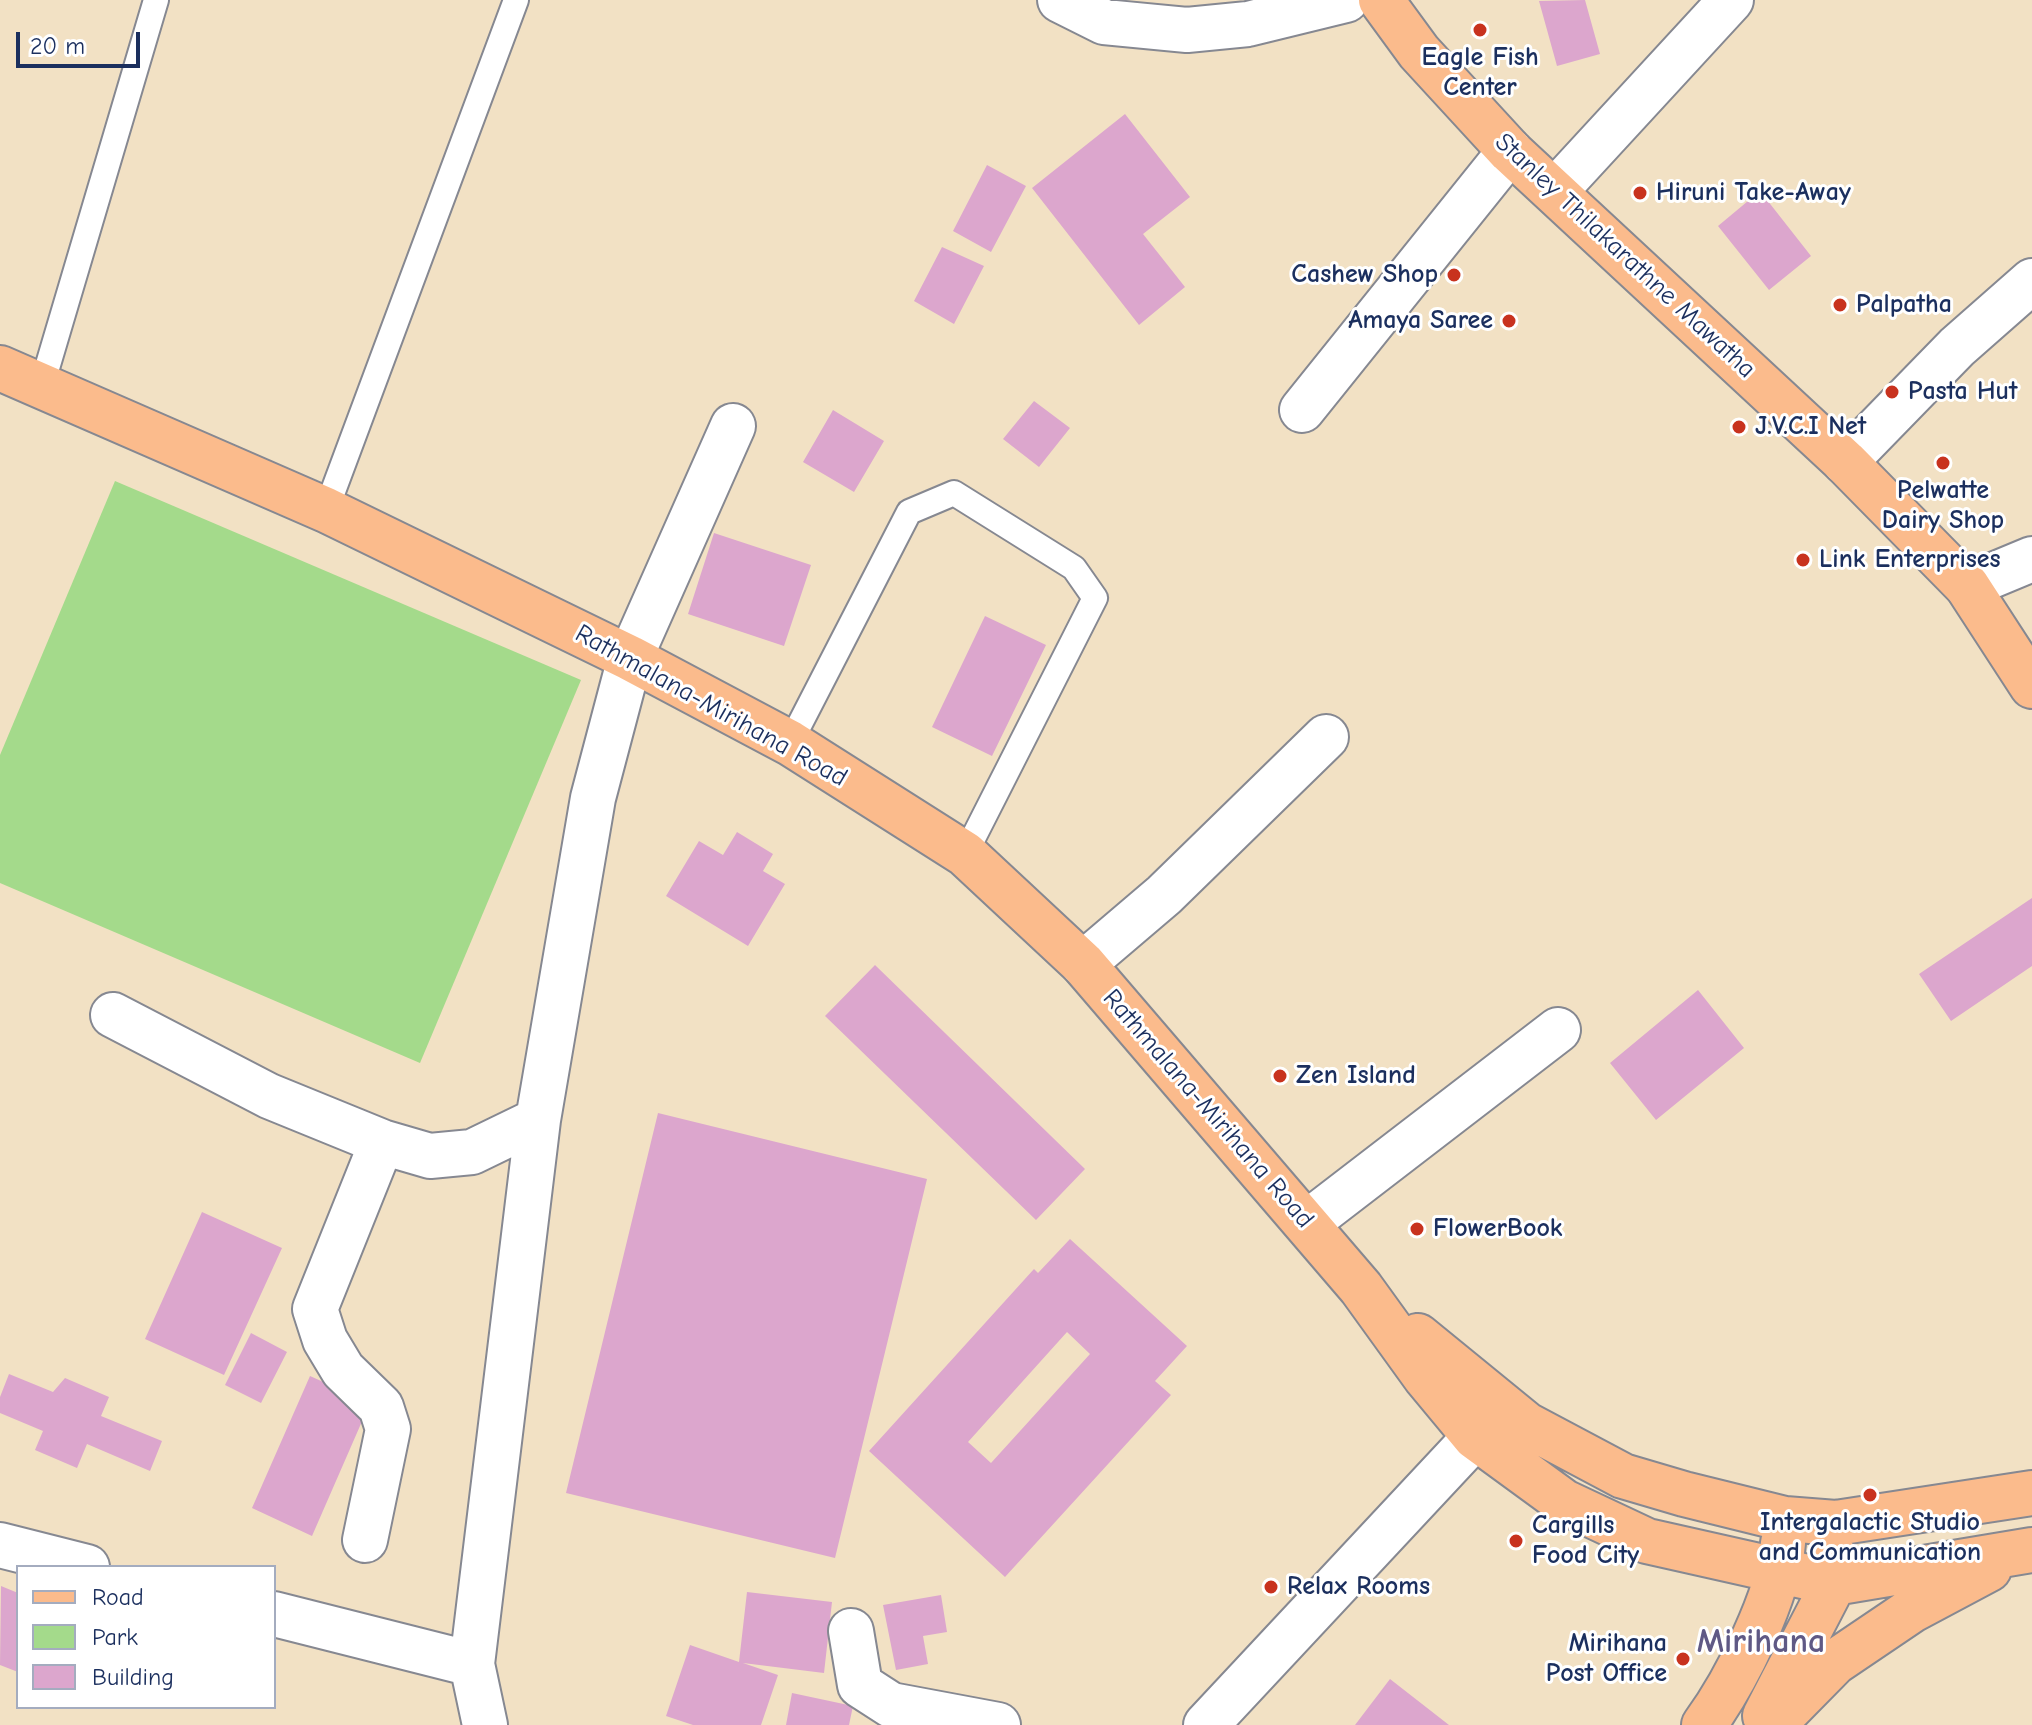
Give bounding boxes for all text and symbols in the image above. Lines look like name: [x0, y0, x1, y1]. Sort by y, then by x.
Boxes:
scale bar: [20, 16, 144, 66]
marker: Eagle Fish Center: [1471, 21, 1489, 39]
text: 20 m: [30, 32, 85, 60]
place label: Eagle Fish Center: [1421, 42, 1539, 104]
street label: Stanley Thilakarathne Mawatha: [1488, 127, 1762, 385]
place label: Hiruni Take-Away: [1656, 177, 1851, 209]
marker: Hiruni Take-Away: [1631, 184, 1649, 202]
place label: Cashew Shop: [1291, 259, 1438, 291]
marker: Cashew Shop: [1445, 266, 1463, 284]
place label: Palpatha: [1856, 289, 1952, 321]
marker: Palpatha: [1831, 296, 1849, 314]
place label: Amaya Saree: [1348, 305, 1493, 337]
marker: Amaya Saree: [1500, 312, 1518, 330]
place label: Pasta Hut: [1908, 376, 2018, 408]
marker: Pasta Hut: [1883, 383, 1901, 401]
place label: J.V.C.I Net: [1755, 411, 1866, 443]
marker: J.V.C.I Net: [1730, 418, 1748, 436]
marker: Pelwatte Dairy Shop: [1934, 454, 1952, 472]
place label: Pelwatte Dairy Shop: [1882, 475, 2004, 536]
place label: Link Enterprises: [1819, 544, 2001, 576]
marker: Link Enterprises: [1794, 551, 1812, 569]
street label: Rathmalana-Mirihana Road: [570, 618, 852, 794]
street label: Rathmalana-Mirihana Road: [1096, 983, 1320, 1235]
place label: Zen Island: [1296, 1060, 1416, 1092]
marker: Zen Island: [1271, 1067, 1289, 1085]
place label: FlowerBook: [1433, 1213, 1562, 1245]
marker: FlowerBook: [1408, 1220, 1426, 1238]
marker: Intergalactic Studio and Communication: [1861, 1486, 1879, 1504]
place label: Intergalactic Studio and Communication: [1759, 1507, 1981, 1568]
place label: Cargills Food City: [1532, 1510, 1639, 1572]
marker: Cargills Food City: [1507, 1532, 1525, 1550]
legend: [16, 1565, 276, 1709]
place label: Relax Rooms: [1287, 1571, 1430, 1603]
marker: Relax Rooms: [1262, 1578, 1280, 1596]
text: Road: [92, 1583, 144, 1611]
district label: Mirihana: [1697, 1622, 1825, 1662]
text: Park: [92, 1623, 138, 1651]
place label: Mirihana Post Office: [1546, 1628, 1667, 1690]
marker: Mirihana Post Office: [1674, 1650, 1692, 1668]
text: Building: [92, 1663, 174, 1691]

